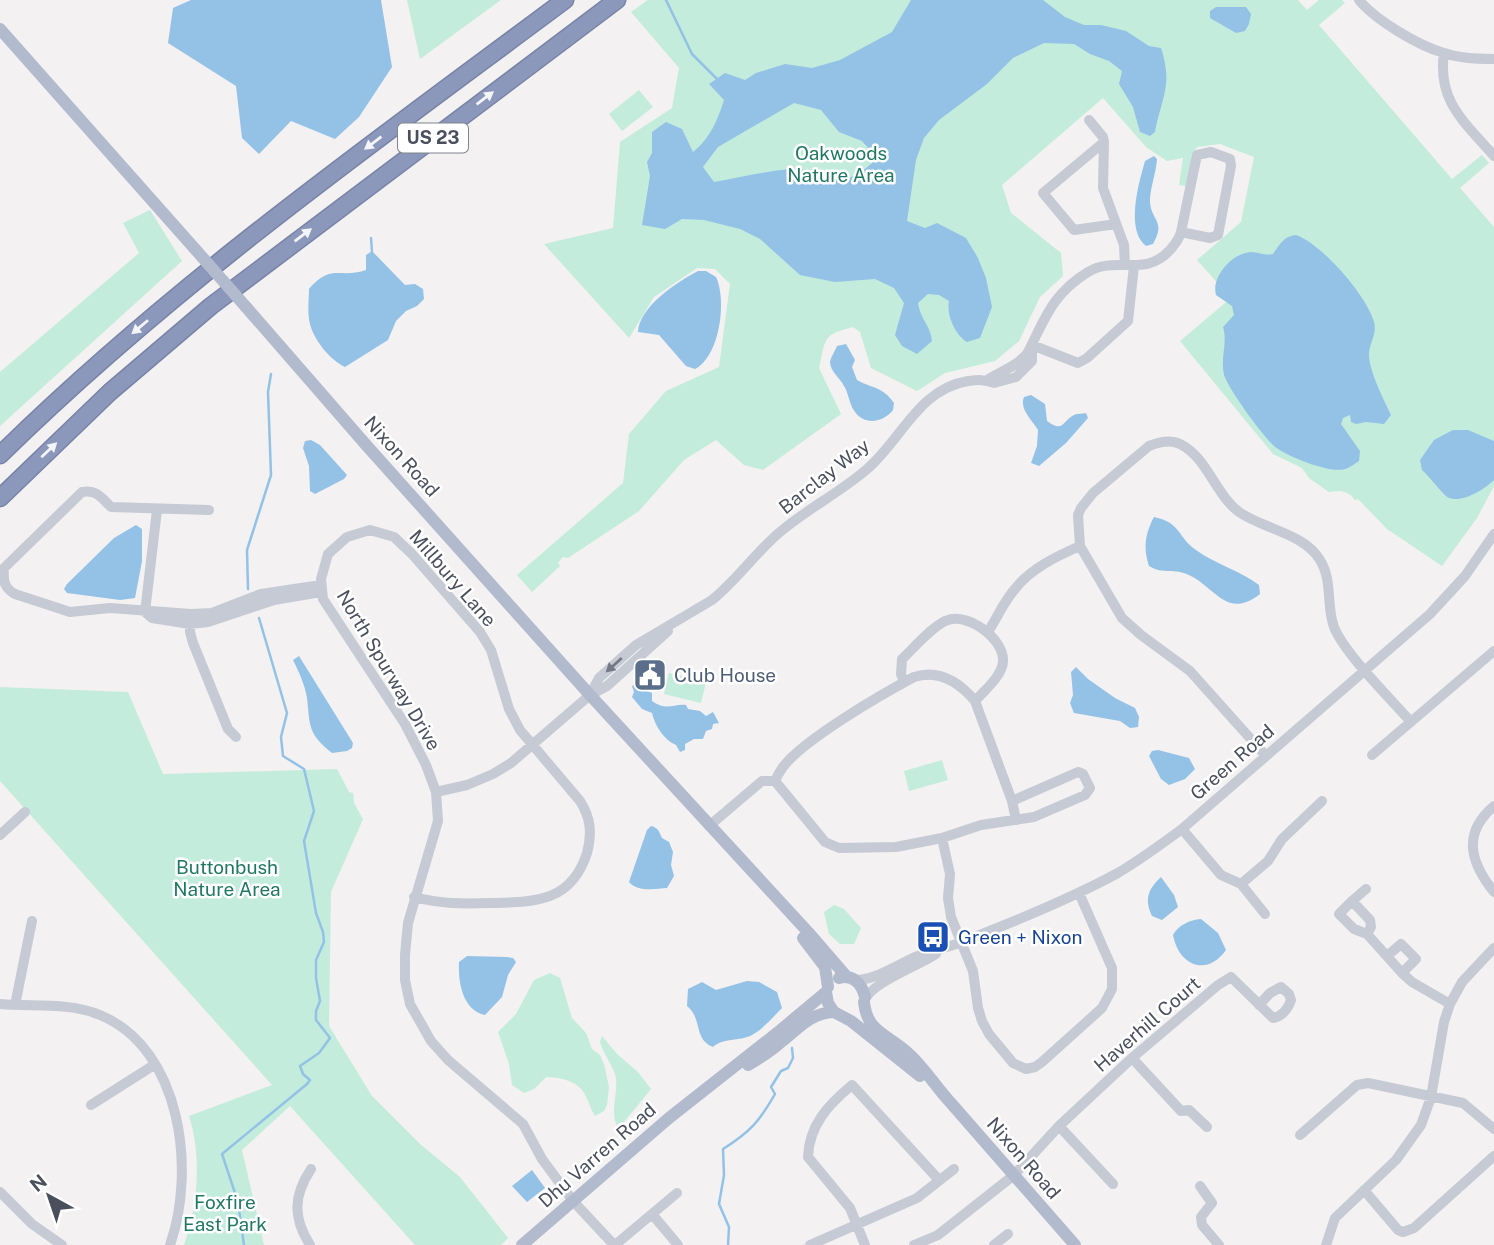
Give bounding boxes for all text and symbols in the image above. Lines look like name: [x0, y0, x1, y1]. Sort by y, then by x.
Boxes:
one-way arrow: [476, 92, 494, 106]
road number: US 23: [398, 124, 468, 153]
one-way arrow: [364, 136, 382, 150]
park label: Oakwoods Nature Area: [787, 142, 895, 186]
one-way arrow: [294, 228, 312, 242]
one-way arrow: [132, 319, 149, 334]
street label: Nixon Road: [360, 411, 444, 501]
street label: Barclay Way: [774, 434, 874, 518]
one-way arrow: [40, 443, 57, 459]
street label: Millbury Lane: [405, 525, 501, 631]
street label: North Spurway Drive: [332, 586, 446, 754]
public building icon: Club House: [631, 656, 669, 694]
one-way arrow: [605, 657, 622, 672]
place label: Club House: [674, 664, 776, 686]
street label: Green Road: [1186, 720, 1278, 804]
park label: Buttonbush Nature Area: [173, 856, 281, 900]
bus stop icon: Green + Nixon: [914, 918, 952, 956]
place label: Green + Nixon: [958, 926, 1083, 948]
street label: Haverhill Court: [1089, 972, 1205, 1076]
street label: Dhu Varren Road: [534, 1098, 660, 1212]
street label: Nixon Road: [983, 1113, 1065, 1203]
north arrow: [14, 1161, 84, 1231]
text: N: [25, 1170, 51, 1196]
park label: Foxfire East Park: [183, 1191, 267, 1235]

